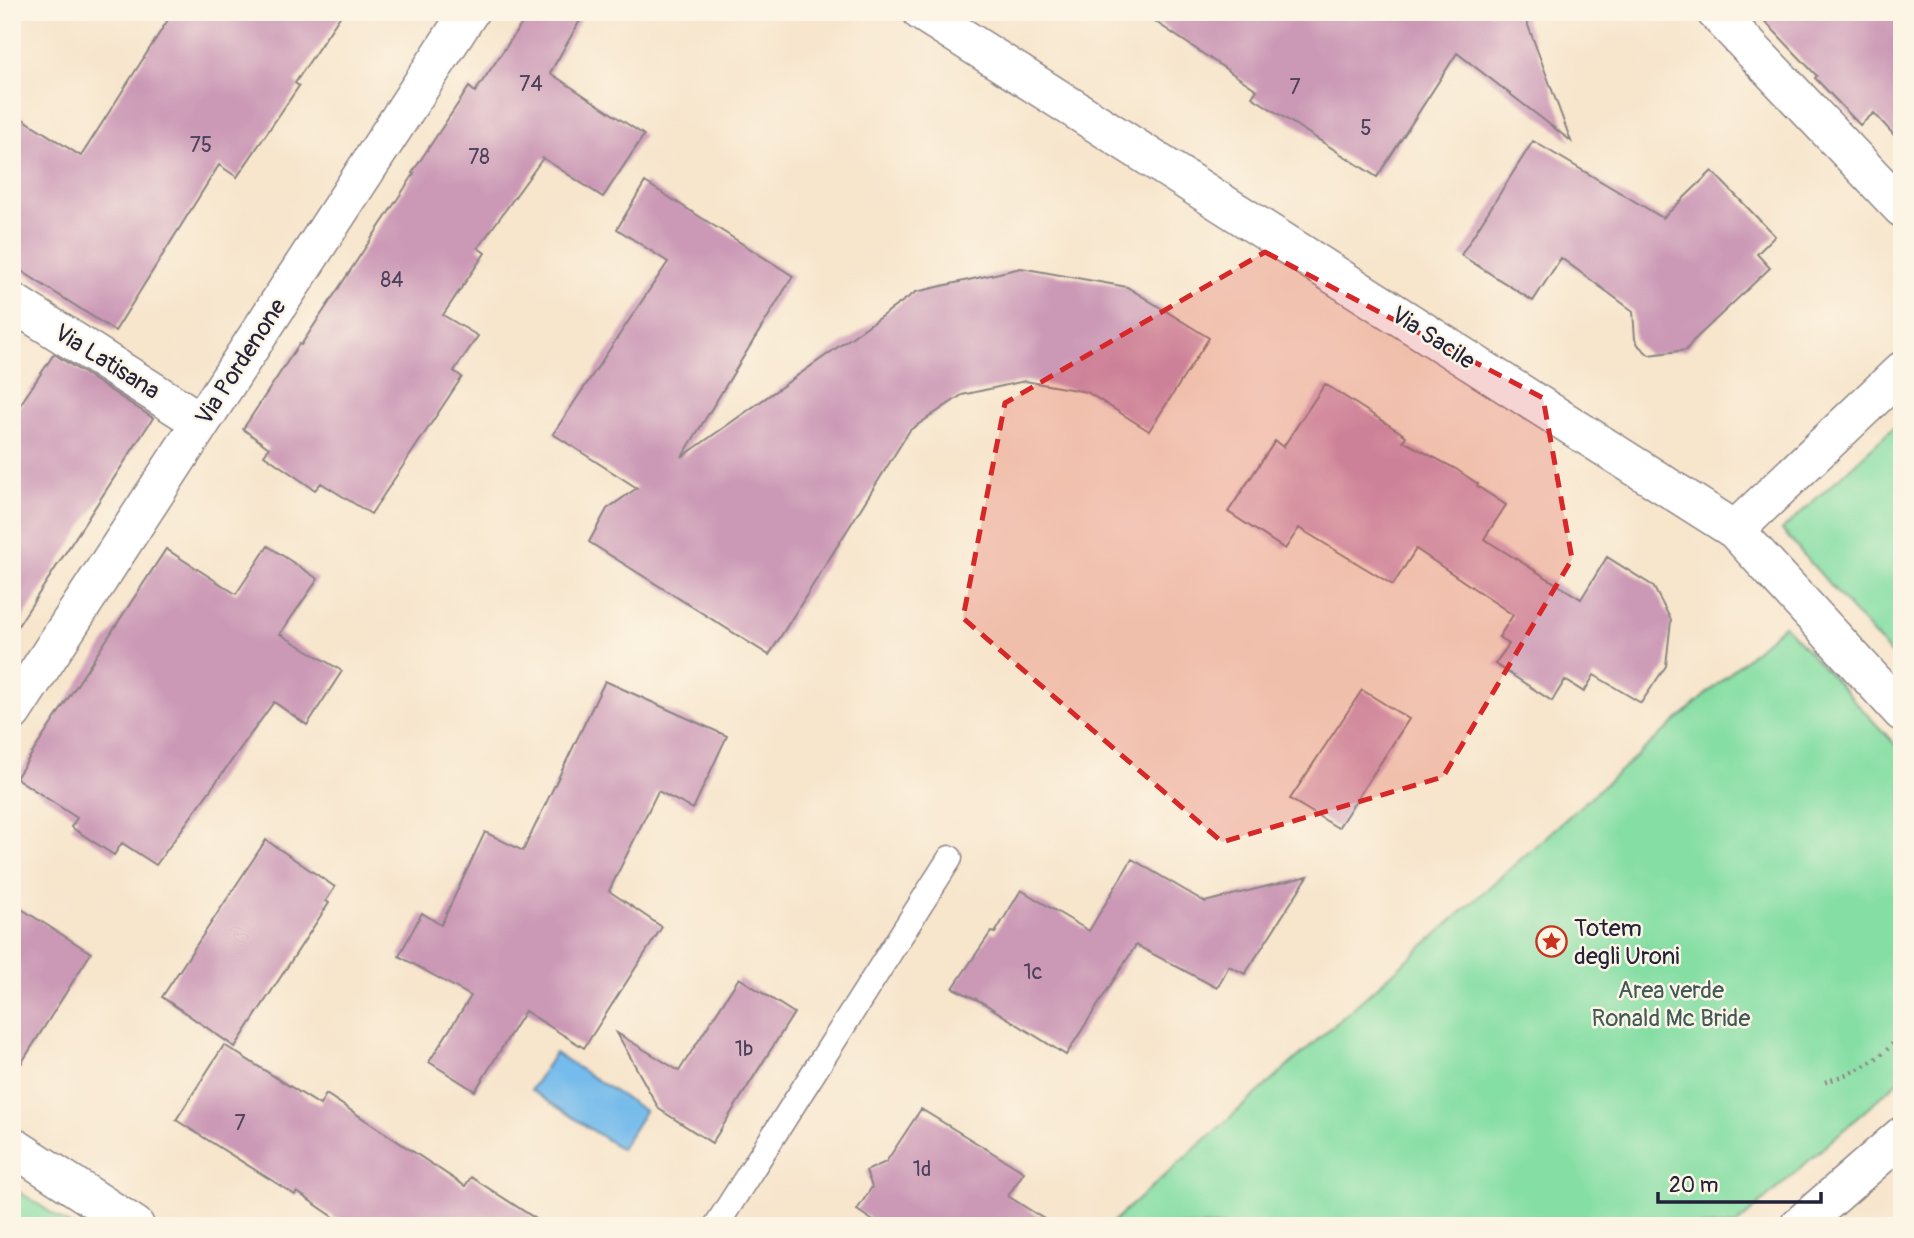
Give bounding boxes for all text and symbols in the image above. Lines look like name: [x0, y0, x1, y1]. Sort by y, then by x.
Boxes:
house number: 74: [519, 71, 543, 98]
house number: 7: [1289, 74, 1301, 101]
house number: 5: [1360, 115, 1372, 142]
house number: 75: [190, 132, 212, 159]
house number: 78: [468, 144, 490, 171]
house number: 84: [381, 267, 403, 294]
street label: Via Pordenone: [189, 293, 293, 431]
street label: Via Sacile: [1386, 300, 1481, 376]
street label: Via Latisana: [49, 318, 165, 406]
place label: Totem degli Uroni: [1574, 914, 1680, 971]
place icon: Totem degli Uroni: [1534, 925, 1568, 959]
house number: 1c: [1024, 959, 1042, 986]
park label: Area verde Ronald Mc Bride: [1592, 976, 1751, 1033]
house number: 1b: [735, 1036, 753, 1063]
house number: 7: [234, 1110, 246, 1137]
house number: 1d: [913, 1156, 931, 1183]
scale bar: [1658, 1161, 1821, 1205]
text: 20 m: [1669, 1172, 1718, 1199]

